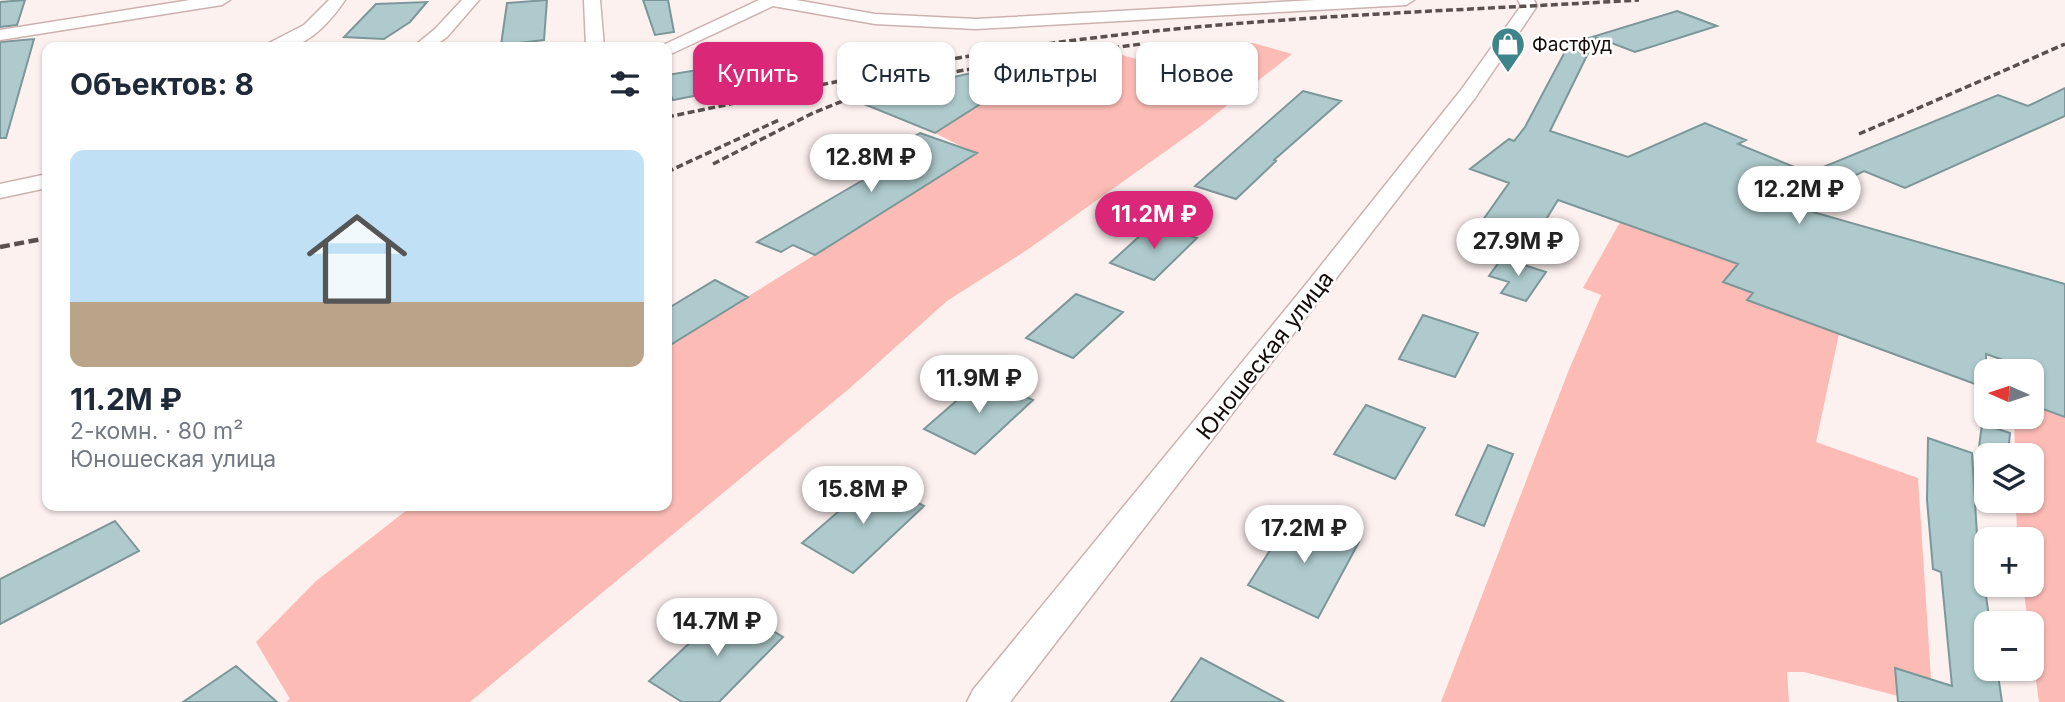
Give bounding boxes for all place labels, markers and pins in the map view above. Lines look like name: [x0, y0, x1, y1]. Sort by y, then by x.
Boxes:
shop icon: Фастфуд: [1489, 25, 1527, 74]
place label: Фастфуд: [1532, 33, 1612, 56]
pin: 12.8M ₽: [806, 134, 936, 194]
pin: 12.2M ₽: [1734, 166, 1864, 226]
pin: 11.2M ₽: [1089, 191, 1219, 251]
pin: 27.9M ₽: [1453, 218, 1583, 278]
pin: 11.9M ₽: [914, 356, 1044, 415]
pin: 15.8M ₽: [798, 466, 928, 526]
pin: 17.2M ₽: [1239, 505, 1369, 565]
pin: 14.7M ₽: [652, 598, 782, 658]

